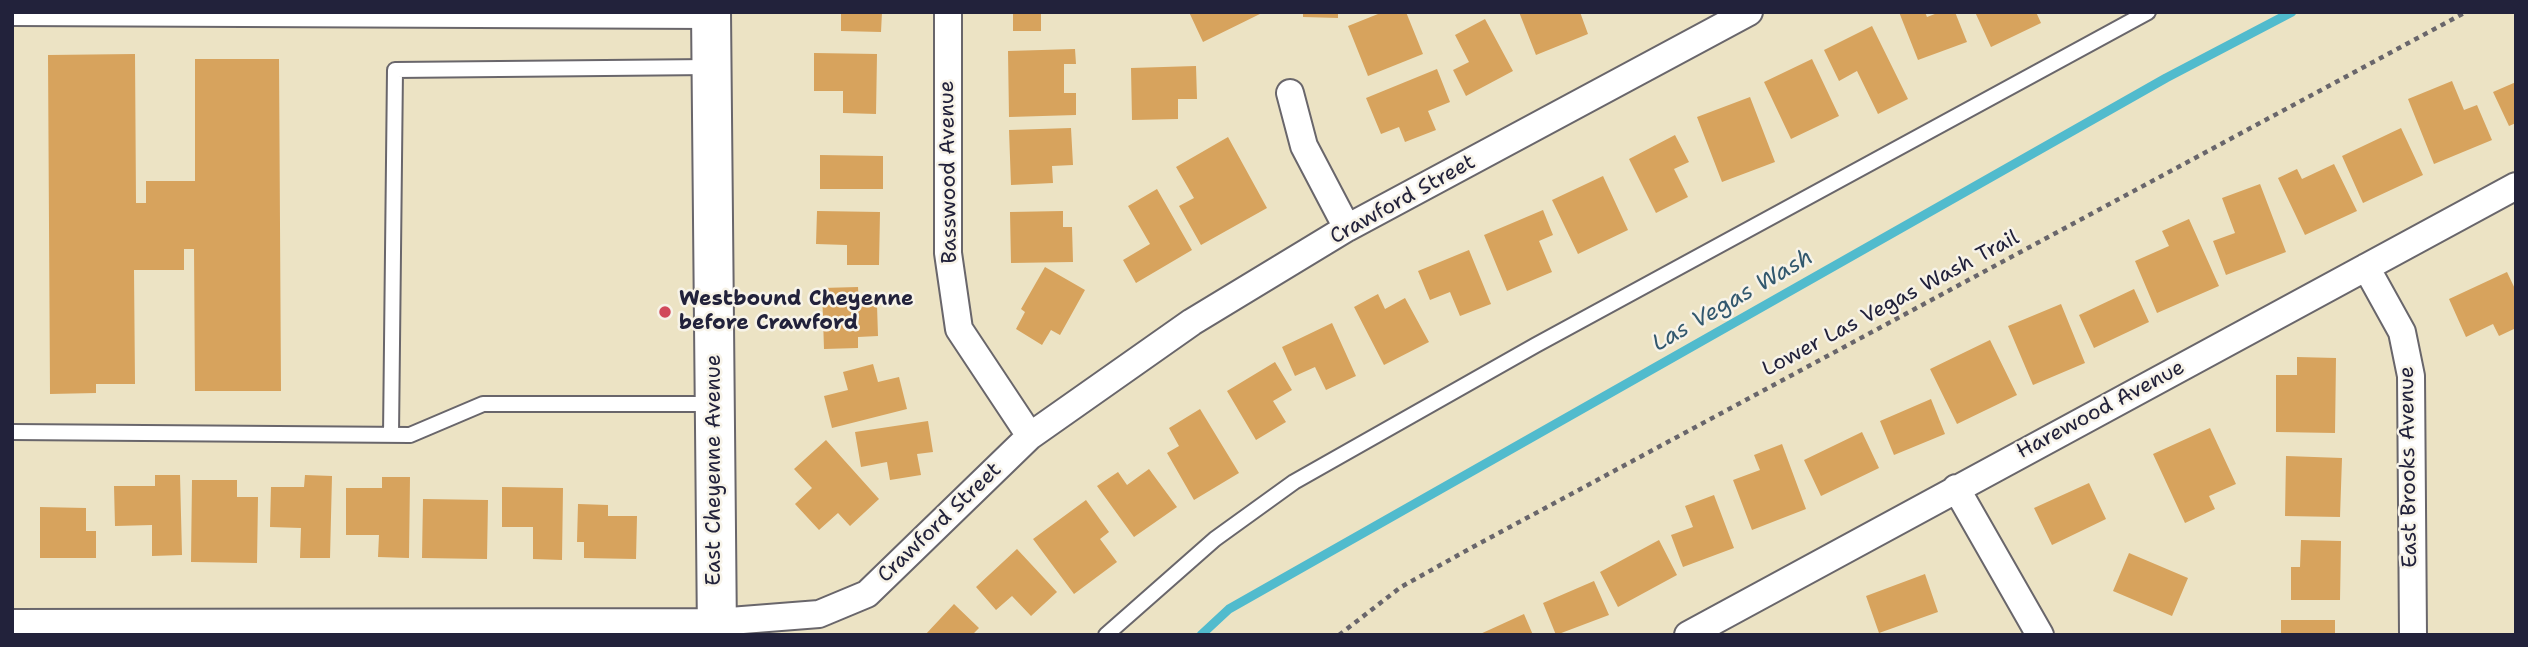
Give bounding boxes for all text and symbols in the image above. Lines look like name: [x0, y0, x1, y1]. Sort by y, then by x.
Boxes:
street label: Basswood Avenue: [935, 80, 963, 264]
street label: Crawford Street: [1326, 150, 1480, 250]
street label: Lower Las Vegas Wash Trail: [1758, 225, 2024, 383]
water label: Las Vegas Wash: [1648, 244, 1818, 358]
place label: Westbound Cheyenne before Crawford: [679, 287, 914, 337]
marker: Westbound Cheyenne before Crawford: [657, 304, 673, 320]
street label: East Cheyenne Avenue: [702, 354, 728, 586]
street label: Harewood Avenue: [2013, 355, 2189, 465]
street label: East Brooks Avenue: [2395, 366, 2423, 568]
street label: Crawford Street: [873, 458, 1007, 588]

